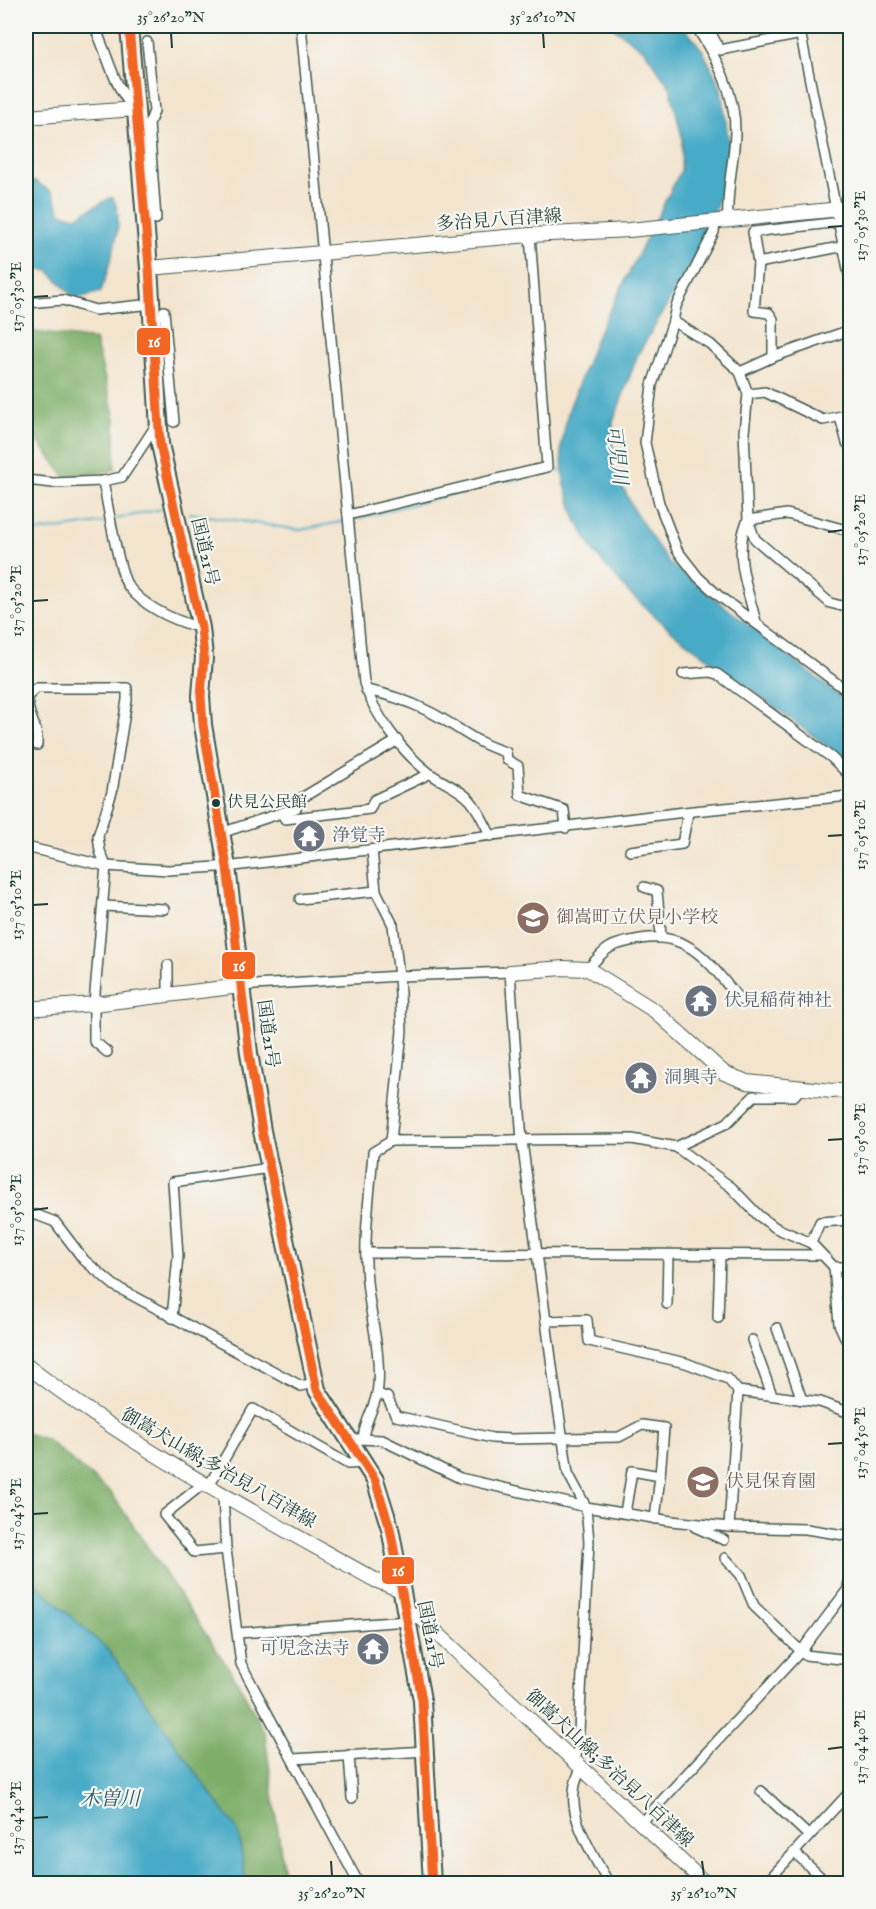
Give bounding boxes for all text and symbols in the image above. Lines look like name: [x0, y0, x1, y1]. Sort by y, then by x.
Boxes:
text: 35°26'20"N: [137, 8, 205, 27]
text: 35°26'10"N: [510, 8, 576, 27]
text: 137°05'30"E: [851, 191, 870, 261]
street label: 多治見八百津線: [435, 205, 563, 237]
text: 137°05'30"E: [7, 262, 26, 332]
line badge: 16: [136, 327, 171, 356]
text: 16: [148, 333, 162, 353]
water label: 可児川: [600, 424, 632, 488]
text: 137°05'20"E: [851, 494, 870, 566]
street label: 国道21号: [185, 516, 223, 588]
text: 137°05'20"E: [7, 565, 26, 637]
place label: 伏見公民館: [227, 793, 307, 813]
marker: 伏見公民館: [210, 797, 222, 809]
text: 137°05'10"E: [851, 800, 870, 870]
temple icon: 浄覚寺: [291, 818, 327, 854]
place label: 浄覚寺: [332, 825, 386, 848]
text: 137°05'10"E: [7, 870, 26, 940]
school or university icon: 御嵩町立伏見小学校: [515, 900, 551, 936]
place label: 御嵩町立伏見小学校: [556, 907, 718, 930]
line badge: 16: [221, 951, 256, 980]
text: 16: [233, 957, 247, 977]
temple icon: 伏見稲荷神社: [683, 983, 719, 1019]
place label: 伏見稲荷神社: [724, 990, 832, 1013]
street label: 国道21号: [251, 998, 283, 1070]
temple icon: 洞興寺: [623, 1060, 659, 1096]
place label: 洞興寺: [664, 1067, 718, 1090]
text: 137°05'00"E: [851, 1103, 870, 1175]
text: 137°05'00"E: [7, 1174, 26, 1246]
street label: 御嵩犬山線;多治見八百津線: [117, 1404, 319, 1534]
text: 137°04'50"E: [851, 1407, 870, 1479]
school or university icon: 伏見保育園: [685, 1464, 721, 1500]
place label: 伏見保育園: [726, 1471, 816, 1494]
text: 137°04'50"E: [7, 1478, 26, 1550]
line badge: 16: [381, 1556, 415, 1585]
text: 16: [392, 1562, 406, 1582]
street label: 国道21号: [411, 1599, 447, 1671]
temple icon: 可児念法寺: [355, 1631, 391, 1667]
place label: 可児念法寺: [260, 1638, 350, 1661]
street label: 御嵩犬山線;多治見八百津線: [520, 1685, 698, 1853]
text: 137°04'40"E: [851, 1710, 870, 1784]
text: 137°04'40"E: [7, 1781, 26, 1855]
water label: 木曽川: [80, 1787, 142, 1812]
text: 35°26'20"N: [298, 1884, 366, 1903]
text: 35°26'10"N: [671, 1884, 737, 1903]

